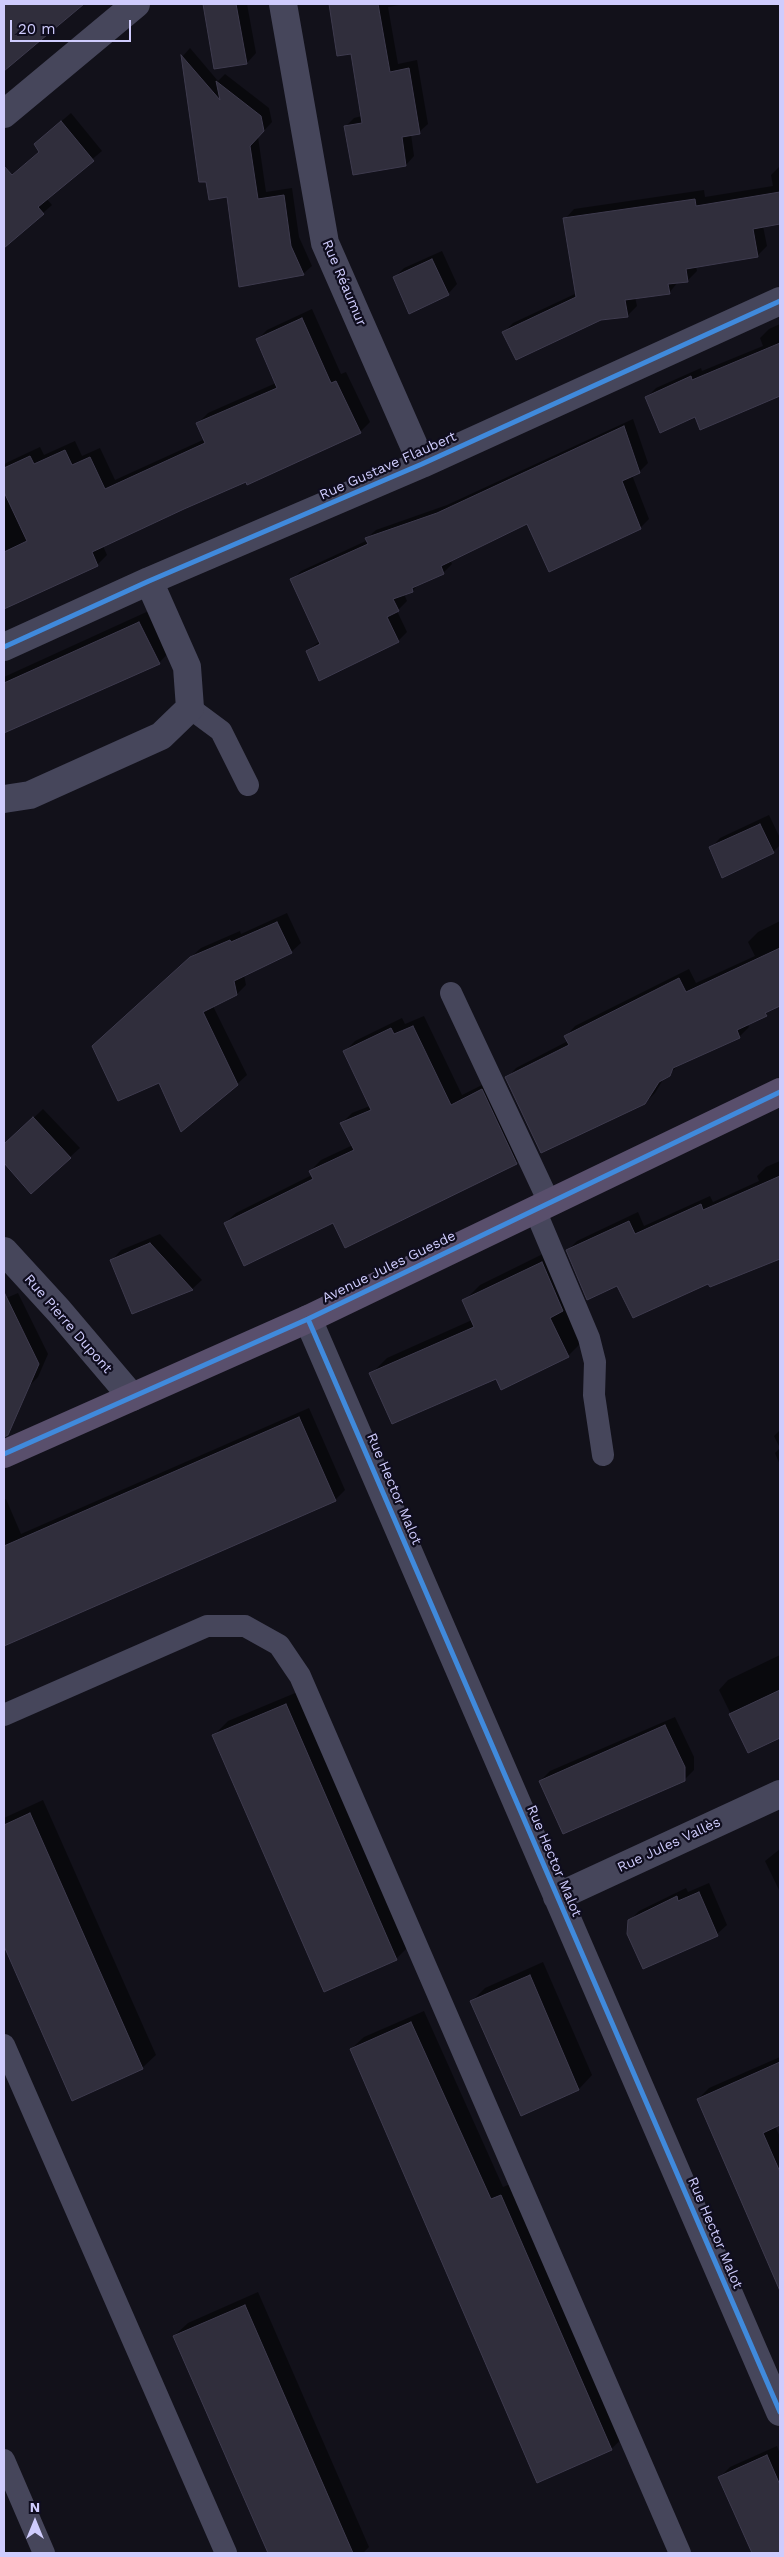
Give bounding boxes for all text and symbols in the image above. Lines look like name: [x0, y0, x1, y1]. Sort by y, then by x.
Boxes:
scale bar: [12, 10, 134, 42]
text: 20 m: [18, 20, 56, 38]
street label: Rue Réaumur: [318, 237, 370, 329]
street label: Rue Gustave Flaubert: [317, 428, 459, 504]
street label: Avenue Jules Guesde: [320, 1227, 458, 1307]
street label: Rue Pierre Dupont: [21, 1271, 115, 1377]
street label: Rue Hector Malot: [363, 1431, 425, 1547]
street label: Rue Hector Malot: [523, 1803, 585, 1919]
street label: Rue Jules Vallès: [615, 1814, 723, 1876]
street label: Rue Hector Malot: [684, 2175, 746, 2291]
north arrow: [10, 2497, 60, 2547]
text: N: [30, 2499, 40, 2515]

